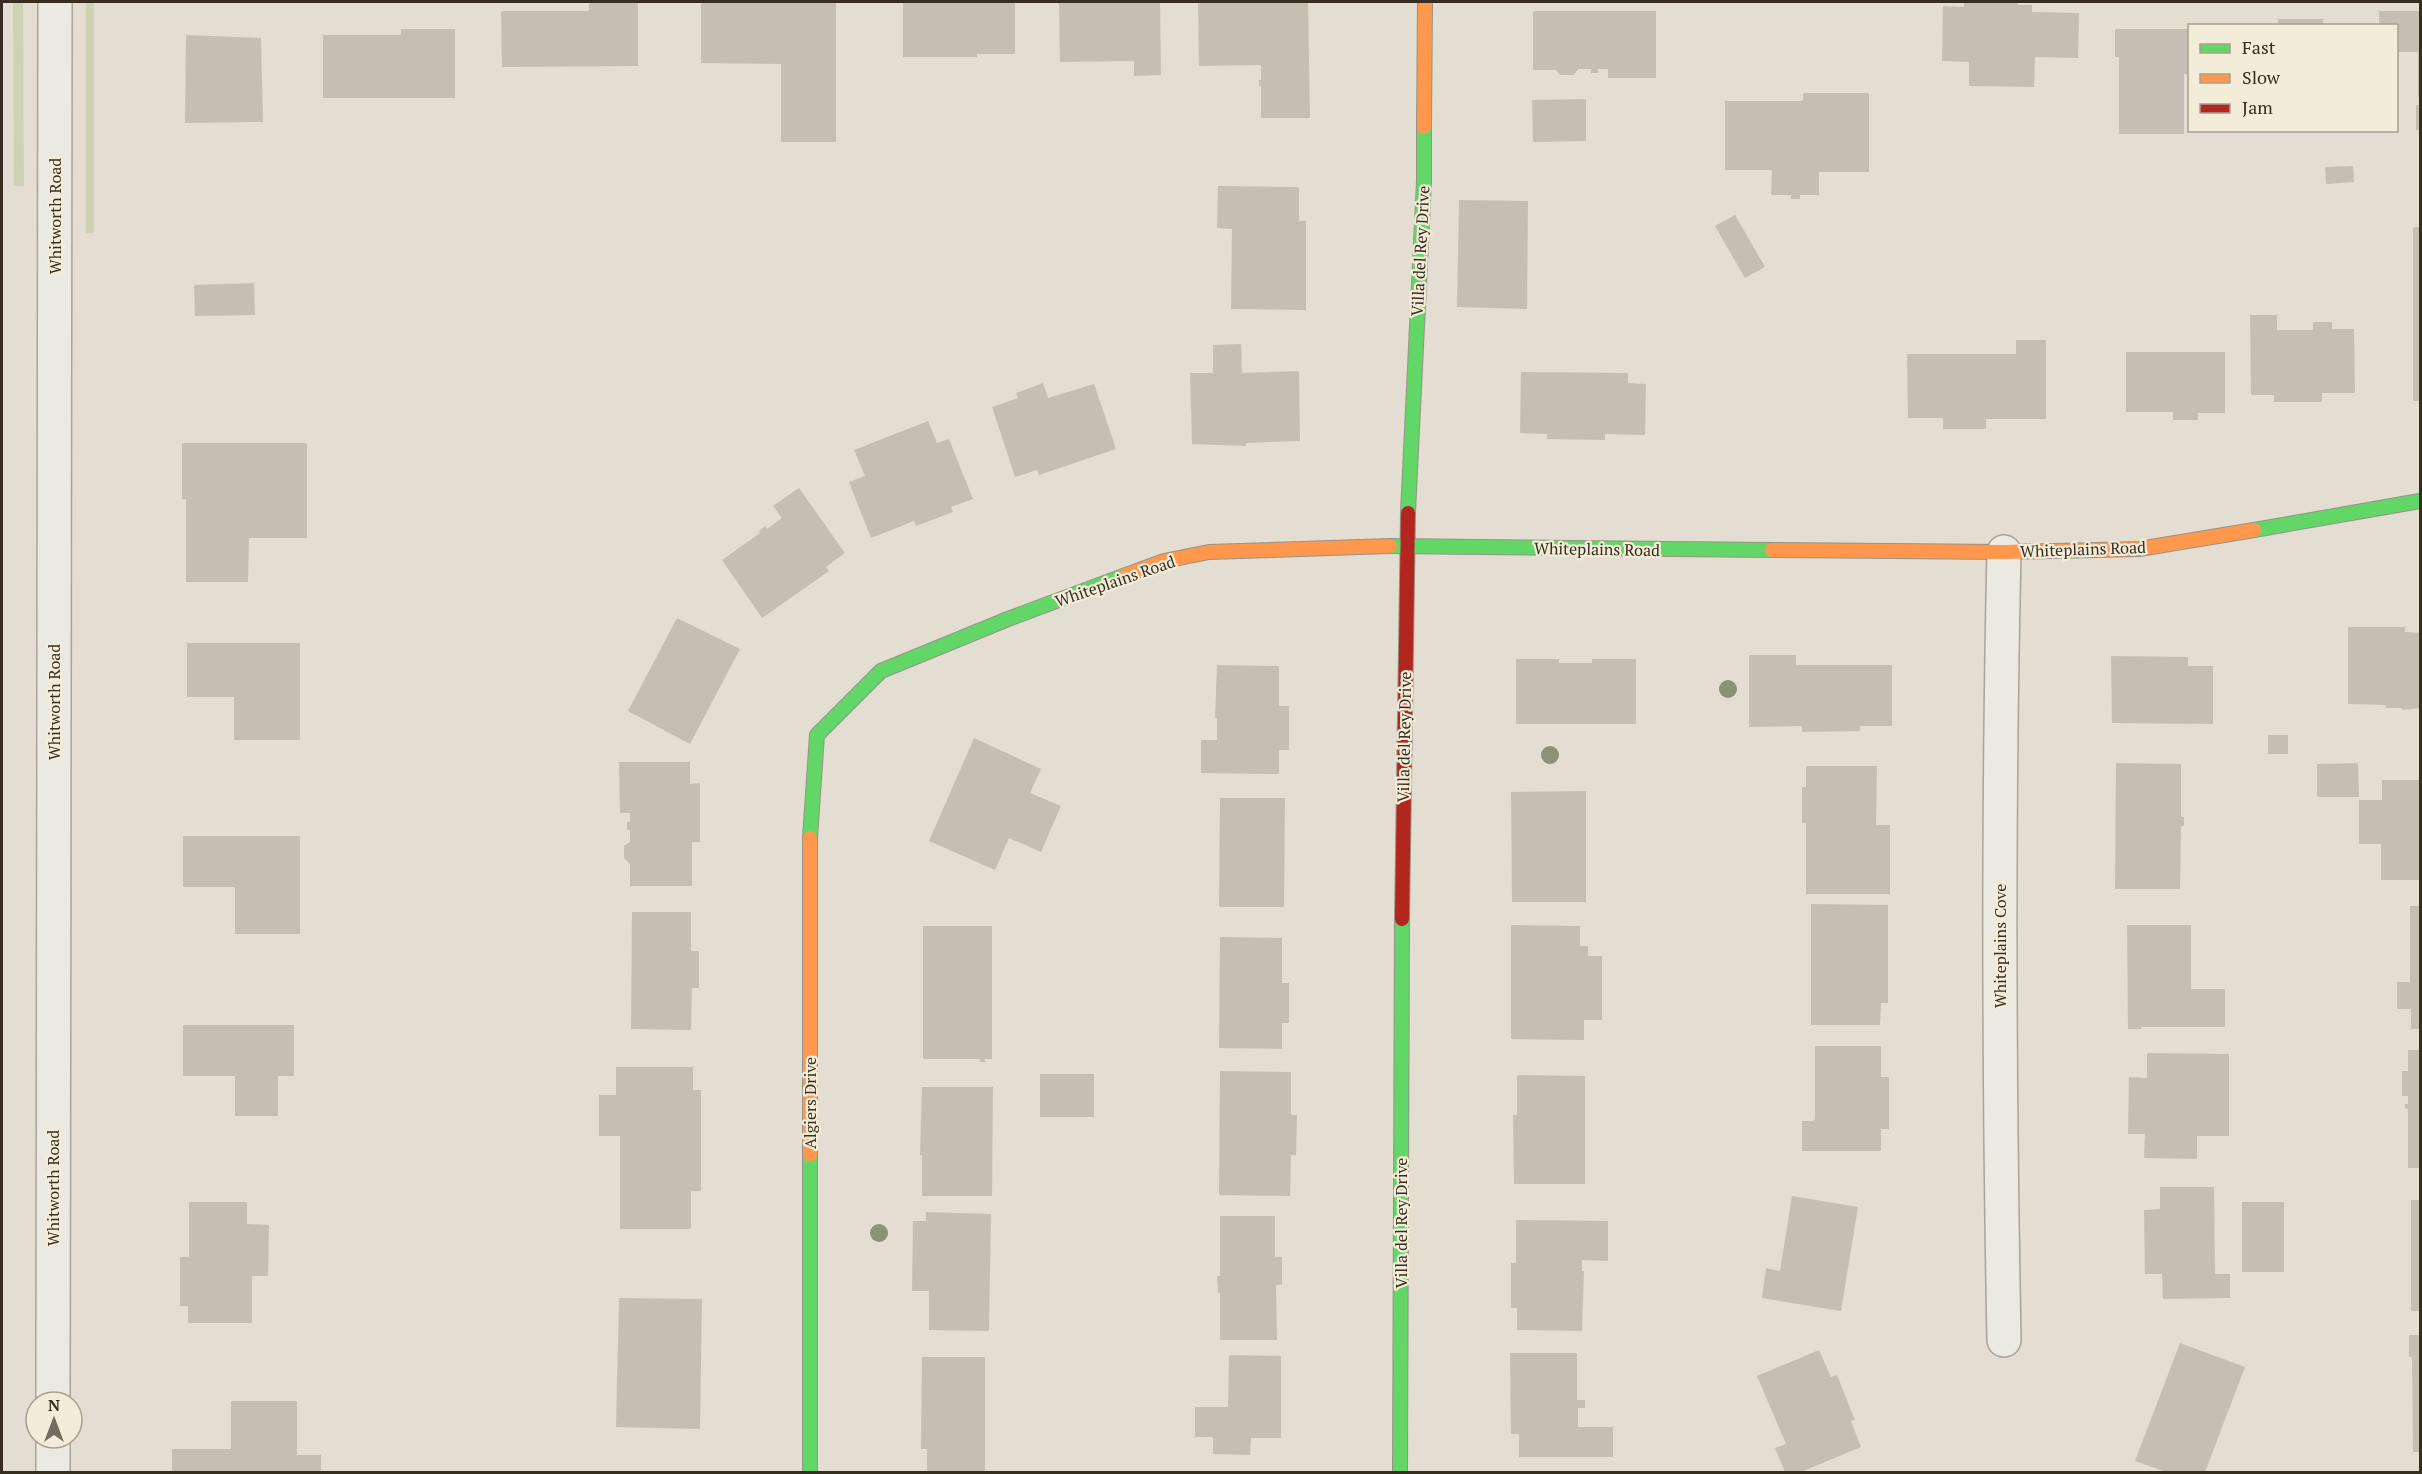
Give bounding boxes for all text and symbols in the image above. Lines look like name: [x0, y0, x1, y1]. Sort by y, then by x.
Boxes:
legend: [2188, 24, 2398, 132]
text: Fast: [2242, 35, 2276, 59]
text: Slow: [2242, 65, 2281, 89]
text: Jam: [2242, 95, 2273, 119]
street label: Whitworth Road: [44, 158, 66, 274]
street label: Villa del Rey Drive: [1406, 185, 1434, 317]
street label: Whiteplains Road: [2020, 536, 2146, 562]
street label: Whiteplains Road: [1534, 537, 1660, 561]
street label: Whiteplains Road: [1052, 550, 1178, 612]
street label: Whitworth Road: [43, 644, 65, 760]
street label: Villa del Rey Drive: [1392, 671, 1416, 803]
street label: Whiteplains Cove: [1989, 884, 2011, 1008]
street label: Algiers Drive: [799, 1057, 821, 1149]
street label: Whitworth Road: [42, 1130, 64, 1246]
street label: Villa del Rey Drive: [1390, 1158, 1412, 1288]
north arrow: [24, 1390, 84, 1450]
text: N: [48, 1394, 60, 1416]

